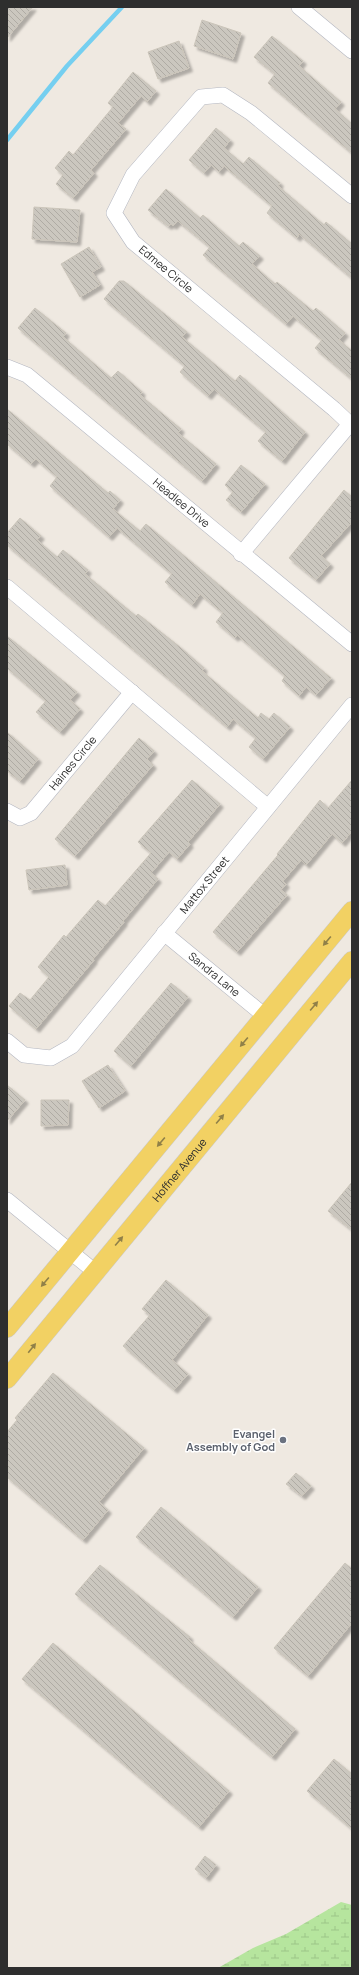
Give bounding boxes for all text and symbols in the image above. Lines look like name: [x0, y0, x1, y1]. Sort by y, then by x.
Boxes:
street label: Edmee Circle: [136, 242, 197, 296]
street label: Headlee Drive: [150, 474, 214, 531]
street label: Haines Circle: [45, 732, 100, 793]
street label: Mattox Street: [176, 853, 232, 916]
one-way arrow: [323, 936, 332, 947]
street label: Sandra Lane: [186, 948, 244, 1000]
one-way arrow: [310, 1001, 319, 1012]
one-way arrow: [240, 1036, 249, 1047]
one-way arrow: [216, 1114, 225, 1125]
street label: Hoffner Avenue: [148, 1134, 210, 1205]
one-way arrow: [157, 1136, 166, 1147]
one-way arrow: [115, 1235, 124, 1246]
one-way arrow: [41, 1276, 50, 1287]
one-way arrow: [27, 1343, 36, 1354]
place label: Evangel Assembly of God: [186, 1426, 275, 1454]
marker: Evangel Assembly of God: [278, 1435, 288, 1445]

